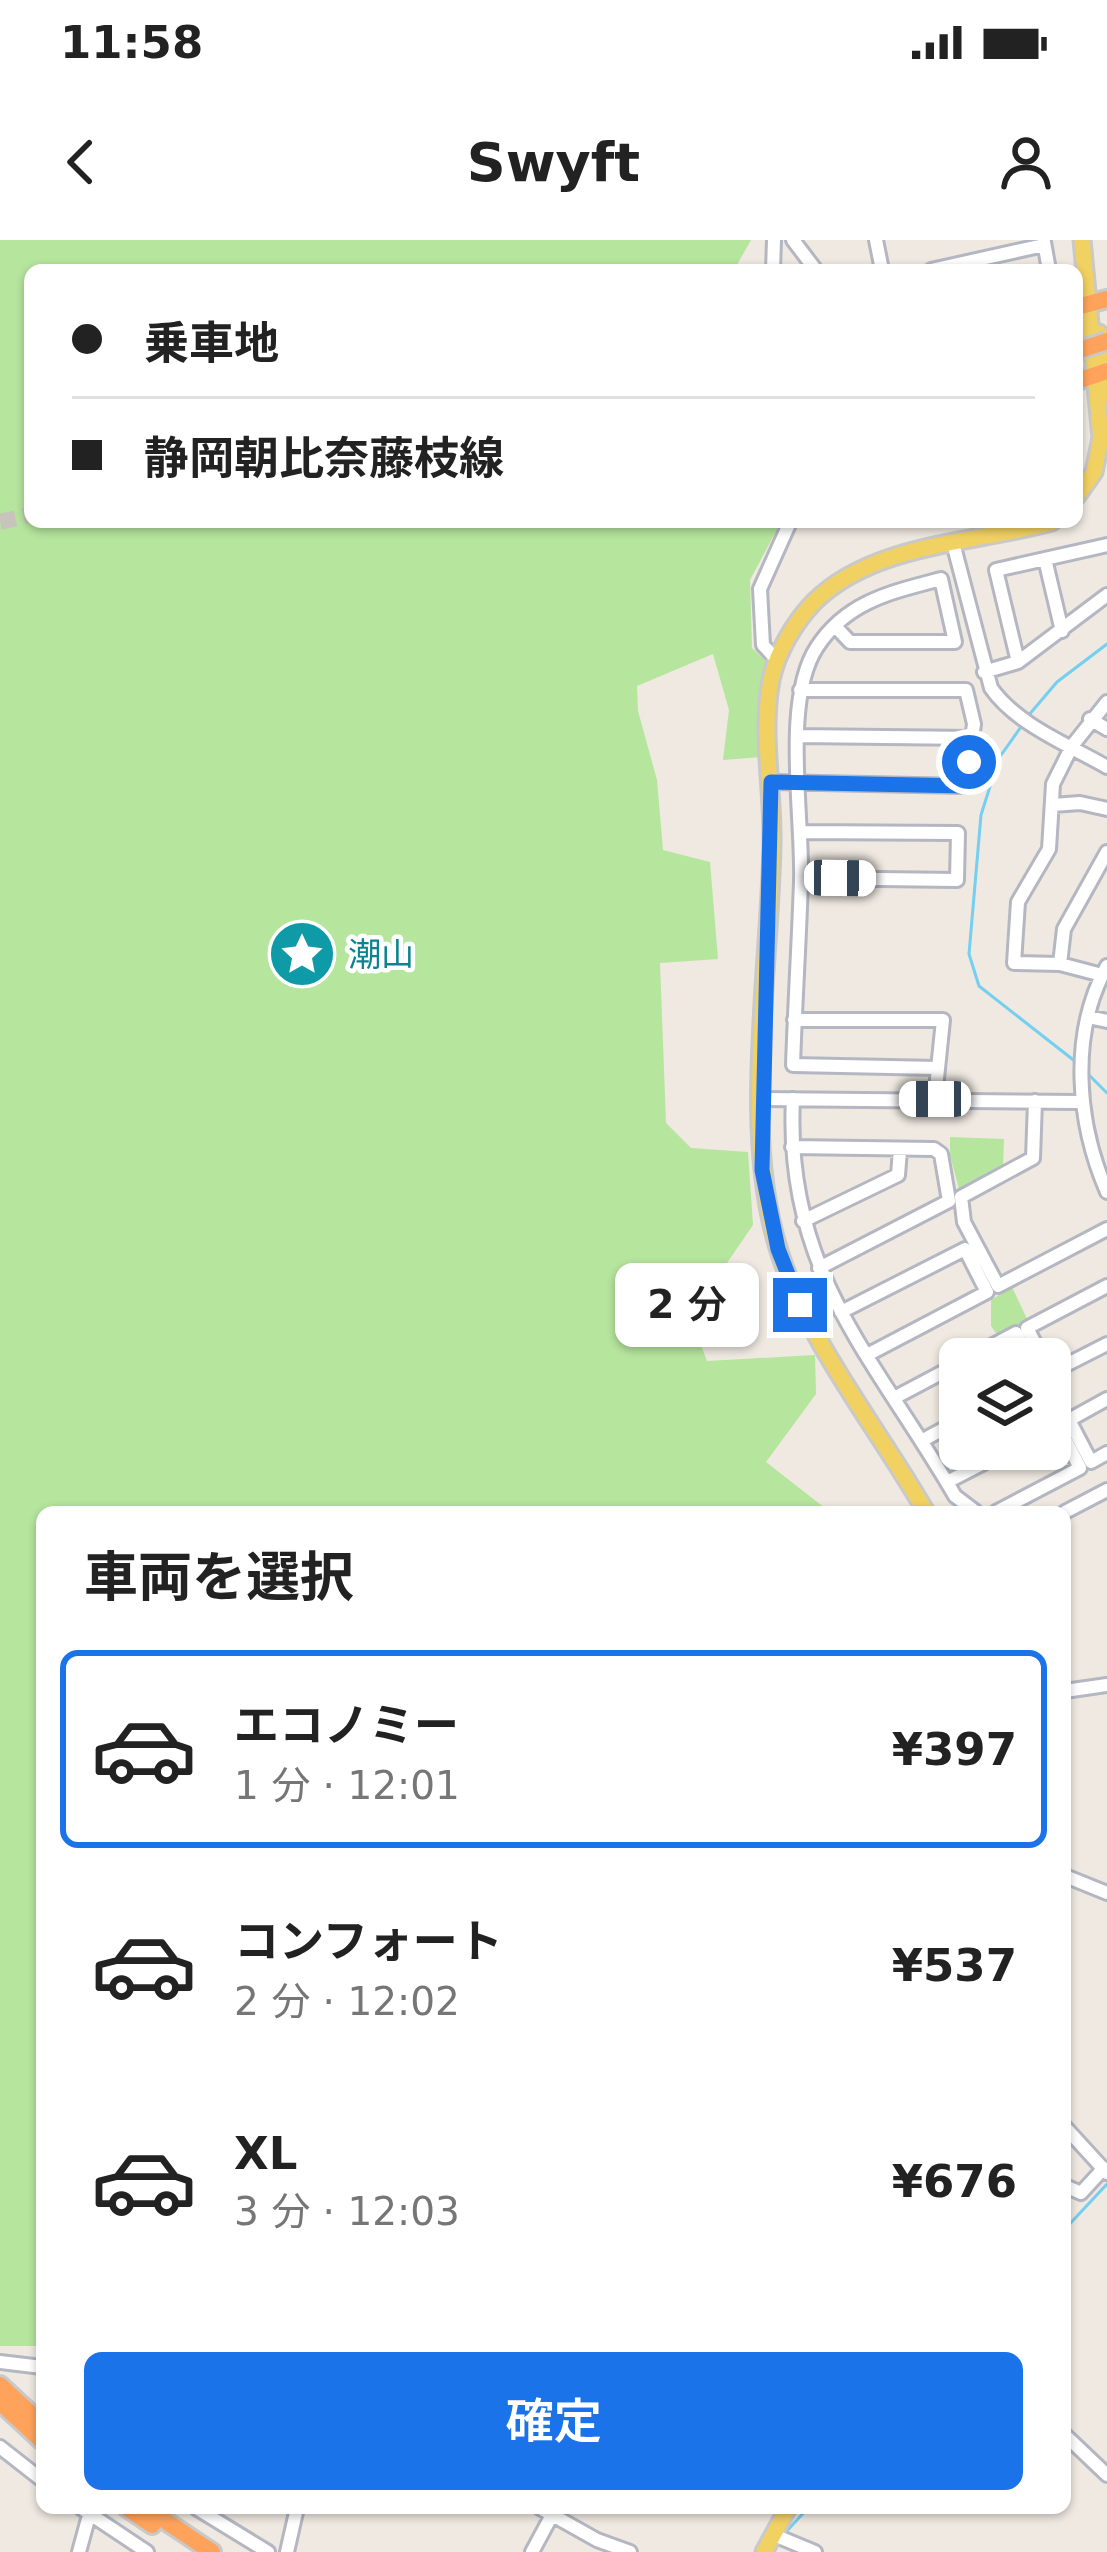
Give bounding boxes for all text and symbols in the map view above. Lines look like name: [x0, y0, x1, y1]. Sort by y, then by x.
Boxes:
text: 11:58: [60, 16, 203, 69]
icon: back: [48, 129, 114, 195]
icon: person: [993, 129, 1059, 195]
text: Swyft: [467, 131, 640, 194]
text: 乗車地: [144, 317, 279, 370]
text: 静岡朝比奈藤枝線: [144, 432, 504, 485]
route start: [942, 735, 996, 789]
car: [804, 859, 876, 897]
place icon: 潮山: [267, 919, 337, 989]
place label: 潮山: [348, 935, 414, 974]
car: [899, 1081, 971, 1117]
callout: 2 分: [614, 1263, 758, 1347]
route end: [773, 1278, 827, 1332]
text: 2 分: [647, 1282, 727, 1327]
map controls: [939, 1338, 1071, 1470]
button: layers: [939, 1338, 1071, 1470]
text: 車両を選択: [84, 1546, 354, 1609]
icon: car: [90, 1695, 198, 1803]
text: エコノミー: [234, 1699, 459, 1752]
text: ¥397: [892, 1723, 1017, 1776]
text: 1 分 · 12:01: [234, 1763, 460, 1808]
icon: car: [90, 1911, 198, 2019]
text: コンフォート: [234, 1915, 503, 1968]
text: ¥537: [892, 1939, 1017, 1992]
text: 2 分 · 12:02: [234, 1979, 460, 2024]
icon: car: [90, 2127, 198, 2235]
text: XL: [234, 2127, 297, 2180]
text: ¥676: [892, 2155, 1017, 2208]
text: 3 分 · 12:03: [234, 2189, 460, 2234]
button: 確定: [84, 2352, 1023, 2490]

